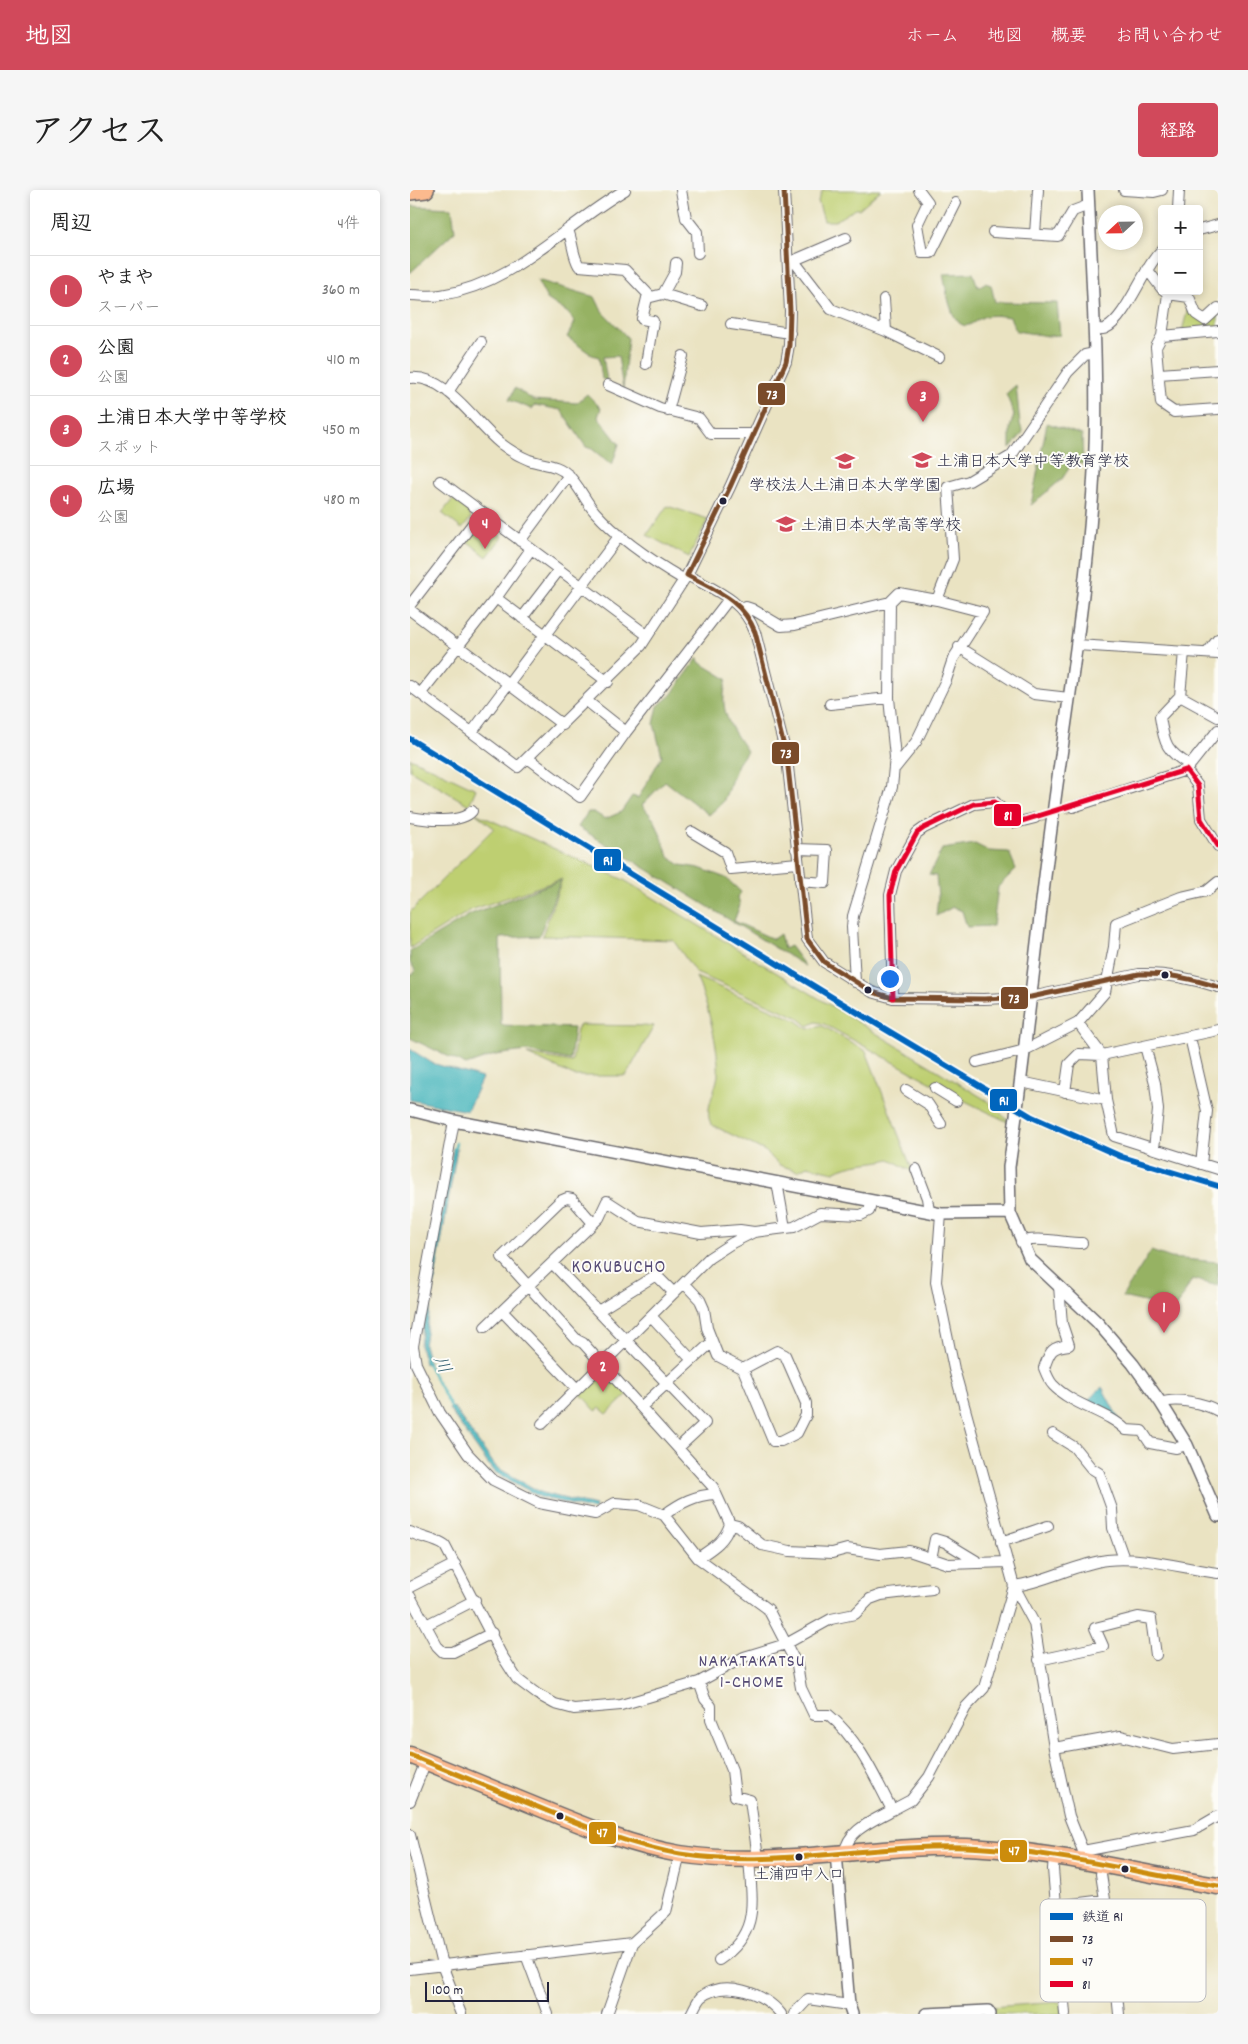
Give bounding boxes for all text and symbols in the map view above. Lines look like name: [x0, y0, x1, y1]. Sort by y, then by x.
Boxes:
text: 地図: [25, 21, 73, 55]
text: ホーム: [906, 25, 959, 50]
text: 地図: [987, 25, 1023, 50]
text: 概要: [1051, 25, 1087, 50]
text: お問い合わせ: [1115, 25, 1223, 50]
button: 経路: [1138, 103, 1218, 157]
text: アクセス: [30, 110, 168, 160]
north arrow: [1098, 205, 1143, 250]
map controls: [1158, 205, 1203, 295]
button: +: [1158, 205, 1203, 250]
text: 周辺: [50, 210, 92, 240]
text: 4件: [337, 213, 360, 236]
button: −: [1158, 250, 1203, 295]
text: やまや: [97, 266, 154, 293]
text: 1: [64, 279, 68, 302]
text: 360 m: [322, 279, 360, 302]
text: スーパー: [97, 297, 160, 320]
text: 公園: [97, 336, 135, 363]
text: 2: [63, 349, 70, 372]
text: 410 m: [326, 349, 360, 372]
text: 公園: [97, 367, 129, 390]
pin: 3: [907, 381, 939, 422]
line badge: 73: [757, 382, 786, 406]
text: 73: [766, 386, 778, 406]
text: 土浦日本大学中等学校: [97, 406, 287, 433]
text: 3: [62, 419, 70, 442]
text: 450 m: [323, 419, 360, 442]
text: スポット: [97, 437, 161, 460]
school or university icon: 土浦日本大学中等教育学校: [911, 449, 933, 471]
school or university icon: 学校法人土浦日本大学学園: [834, 450, 856, 472]
place label: 土浦日本大学中等教育学校: [937, 451, 1129, 474]
place label: 学校法人土浦日本大学学園: [749, 475, 941, 498]
text: 広場: [97, 476, 135, 503]
text: 4: [63, 489, 69, 512]
text: 480 m: [324, 489, 360, 512]
unlabelled marker: [718, 496, 728, 506]
text: 公園: [97, 507, 129, 530]
pin: 4: [469, 508, 501, 549]
school or university icon: 土浦日本大学高等学校: [775, 513, 797, 535]
place label: 土浦日本大学高等学校: [801, 515, 961, 538]
line badge: 73: [771, 741, 800, 765]
text: 73: [780, 745, 792, 765]
line badge: 81: [993, 803, 1022, 827]
text: 81: [1004, 807, 1012, 827]
line badge: R1: [593, 848, 622, 872]
text: R1: [603, 852, 613, 872]
your location: [877, 966, 903, 992]
unlabelled marker: [1160, 970, 1170, 980]
unlabelled marker: [863, 985, 873, 995]
line badge: 73: [1000, 986, 1029, 1010]
text: 73: [1008, 990, 1020, 1010]
line badge: R1: [989, 1088, 1018, 1112]
text: R1: [999, 1092, 1009, 1112]
district label: KOKUBUCHO: [572, 1255, 666, 1282]
pin: 1: [1148, 1292, 1180, 1333]
pin: 2: [587, 1351, 619, 1392]
water label: 川: [426, 1352, 456, 1378]
district label: NAKATAKATSU 1-CHOME: [699, 1650, 805, 1696]
unlabelled marker: [555, 1811, 565, 1821]
line badge: 47: [588, 1821, 617, 1845]
text: 47: [596, 1824, 608, 1844]
line badge: 47: [999, 1839, 1028, 1863]
text: 47: [1008, 1842, 1020, 1862]
marker: 土浦四中入口: [794, 1852, 804, 1862]
unlabelled marker: [1120, 1864, 1130, 1874]
place label: 土浦四中入口: [754, 1865, 844, 1887]
legend: [1040, 1899, 1206, 2002]
text: 鉄道 R1: [1082, 1908, 1123, 1928]
text: 73: [1082, 1931, 1094, 1951]
text: 47: [1082, 1953, 1093, 1973]
text: 81: [1082, 1976, 1091, 1996]
scale bar: [425, 1979, 549, 2002]
text: 100 m: [432, 1981, 463, 2001]

